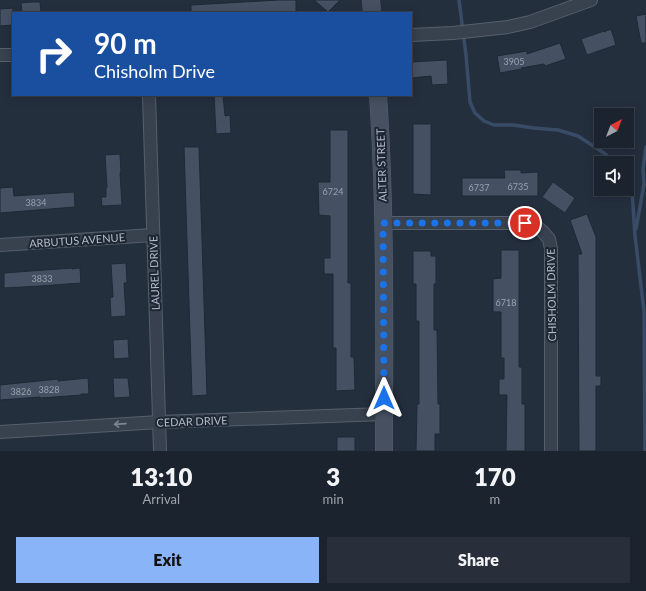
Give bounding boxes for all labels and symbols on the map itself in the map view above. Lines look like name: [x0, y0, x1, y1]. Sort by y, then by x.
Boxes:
house number: 3905: [504, 56, 524, 67]
north arrow: [594, 108, 634, 148]
street label: ALTER STREET: [373, 128, 389, 202]
house number: 6735: [508, 181, 528, 192]
house number: 6737: [469, 182, 489, 193]
house number: 6724: [323, 186, 343, 197]
house number: 3834: [26, 197, 46, 208]
pin: [508, 206, 542, 240]
street label: ARBUTUS AVENUE: [29, 230, 125, 250]
street label: LAUREL DRIVE: [146, 236, 162, 310]
street label: CHISHOLM DRIVE: [544, 248, 558, 342]
house number: 3833: [32, 273, 52, 284]
house number: 6718: [496, 297, 516, 308]
position arrow: [363, 377, 405, 419]
house number: 3828: [39, 384, 59, 395]
house number: 3826: [11, 386, 31, 397]
street label: CEDAR DRIVE: [156, 413, 228, 429]
one-way arrow: [114, 421, 127, 428]

